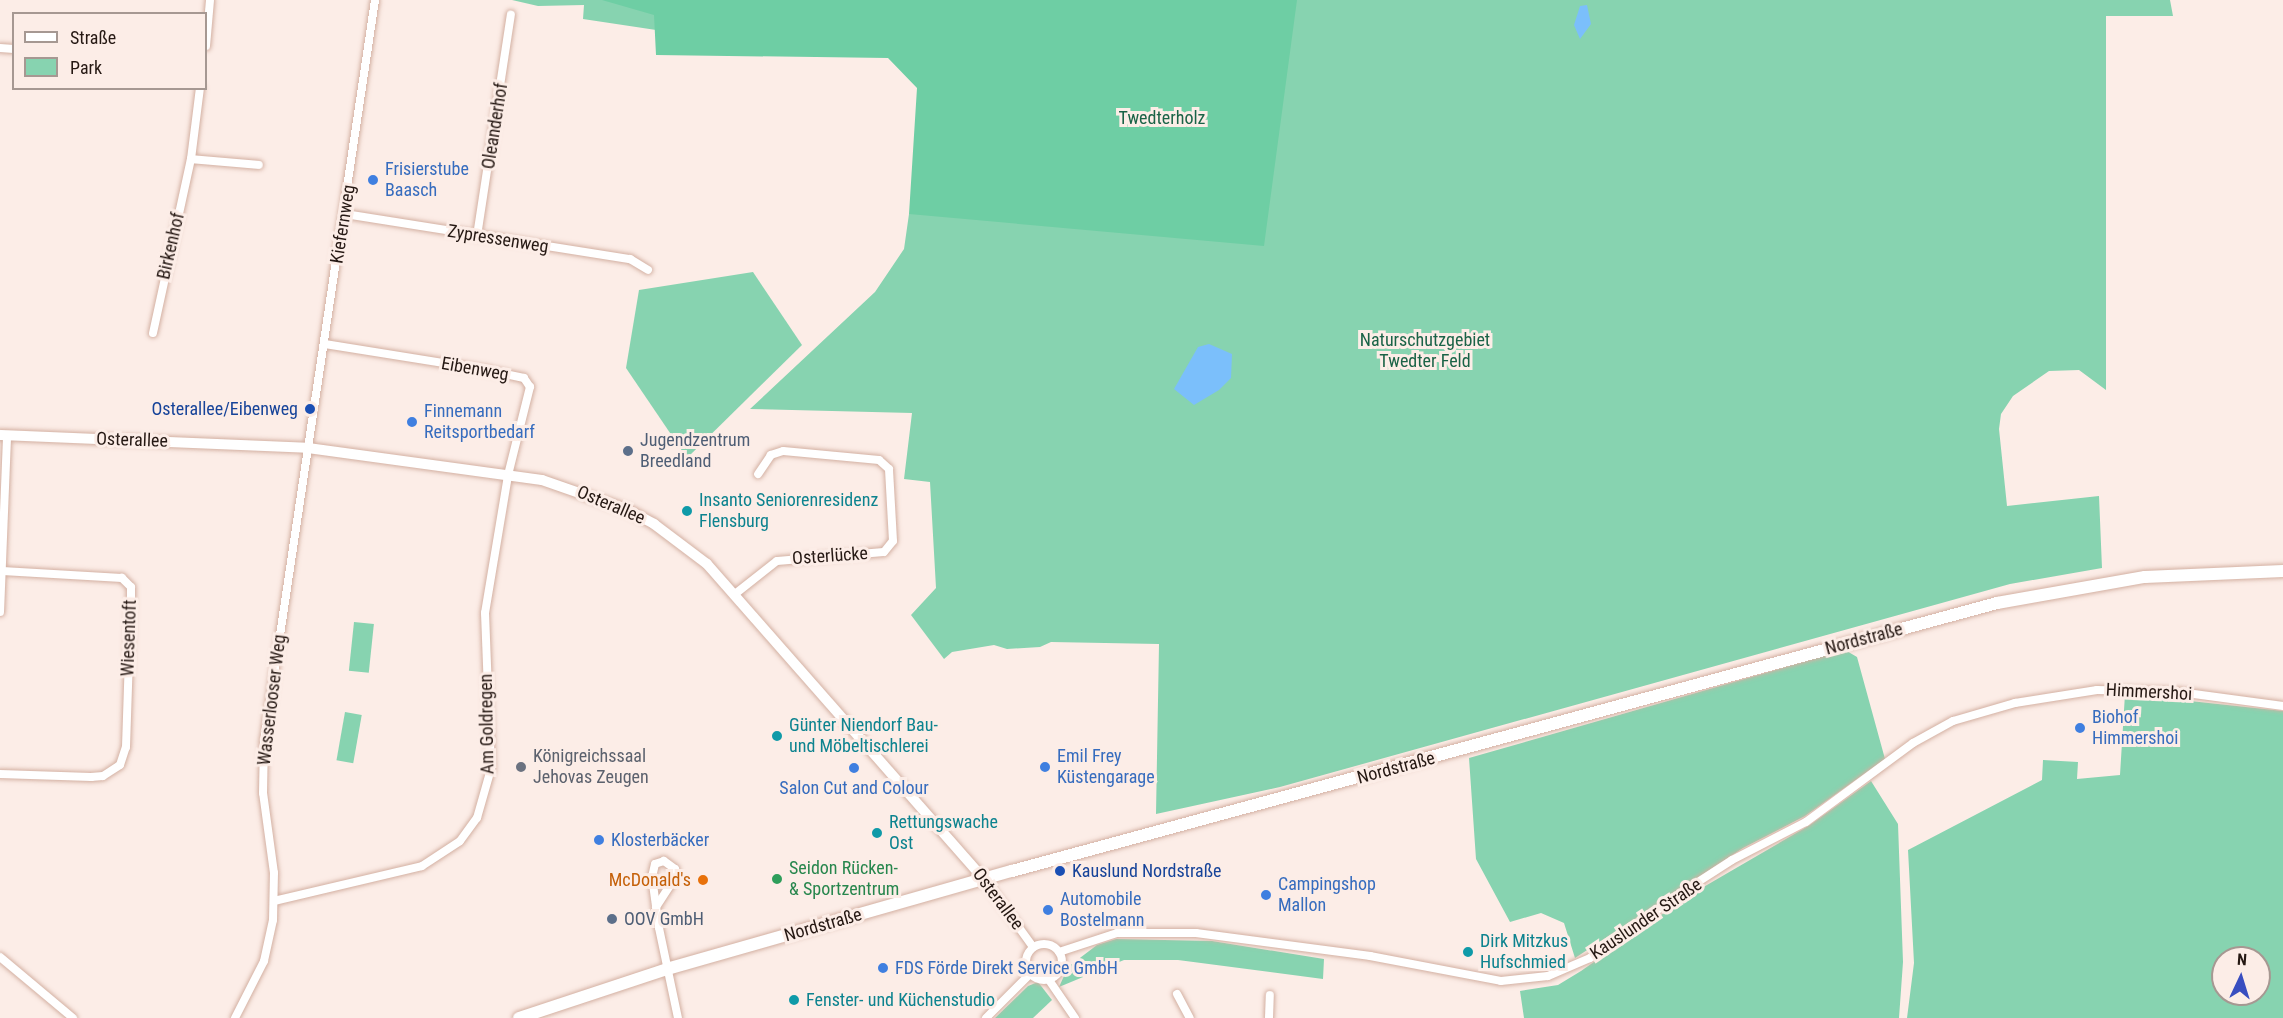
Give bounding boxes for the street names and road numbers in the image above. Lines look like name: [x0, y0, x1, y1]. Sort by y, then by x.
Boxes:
street label: Oleanderhof: [478, 81, 512, 171]
street label: Kiefernweg: [326, 183, 360, 265]
street label: Birkenhof: [153, 210, 189, 282]
street label: Zypressenweg: [446, 220, 550, 258]
street label: Eibenweg: [440, 352, 510, 386]
street label: Osterallee: [96, 428, 168, 452]
street label: Osterallee: [574, 481, 648, 529]
street label: Osterlücke: [791, 543, 869, 569]
street label: Wiesentoft: [117, 599, 141, 677]
street label: Nordstraße: [1823, 618, 1905, 660]
street label: Wasserlooser Weg: [253, 633, 291, 767]
street label: Am Goldregen: [475, 674, 499, 774]
street label: Himmershoi: [2105, 679, 2193, 705]
street label: Nordstraße: [1355, 747, 1437, 789]
street label: Osterallee: [968, 864, 1028, 934]
street label: Kauslunder Straße: [1586, 874, 1706, 964]
street label: Nordstraße: [782, 904, 864, 946]

